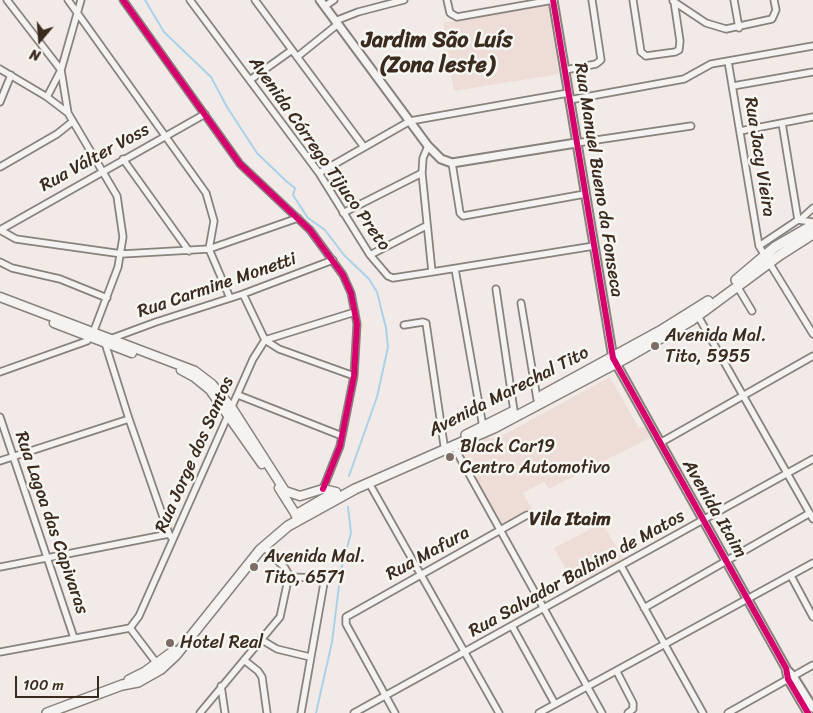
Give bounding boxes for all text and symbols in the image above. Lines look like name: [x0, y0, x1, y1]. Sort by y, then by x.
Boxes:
north arrow: [15, 15, 65, 65]
district label: Jardim São Luís (Zona leste): [362, 28, 512, 80]
text: N: [27, 41, 44, 68]
street label: Avenida Córrego Tijuco Preto: [244, 53, 394, 255]
street label: Rua Manuel Bueno da Fonseca: [569, 61, 627, 299]
street label: Rua Jacy Vieira: [739, 96, 779, 218]
street label: Rua Válter Voss: [36, 119, 154, 197]
street label: Rua Carmine Monetti: [135, 249, 299, 323]
place label: Avenida Mal. Tito, 5955: [665, 325, 767, 368]
marker: Avenida Mal. Tito, 5955: [649, 340, 661, 352]
street label: Avenida Marechal Tito: [425, 342, 593, 442]
street label: Rua Jorge dos Santos: [151, 374, 239, 536]
street label: Rua Lagoa das Capivaras: [10, 429, 92, 617]
place label: Black Car19 Centro Automotivo: [460, 436, 610, 478]
marker: Black Car19 Centro Automotivo: [444, 451, 456, 463]
street label: Avenida Itaim: [677, 456, 751, 562]
street label: Rua Salvador Balbino de Matos: [465, 506, 689, 642]
district label: Vila Itaim: [529, 509, 611, 531]
street label: Rua Mafura: [383, 522, 473, 586]
place label: Avenida Mal. Tito, 6571: [264, 546, 366, 588]
marker: Avenida Mal. Tito, 6571: [248, 561, 260, 573]
place label: Hotel Real: [180, 632, 263, 654]
marker: Hotel Real: [164, 637, 176, 649]
scale bar: [18, 666, 101, 698]
text: 100 m: [23, 672, 64, 698]

